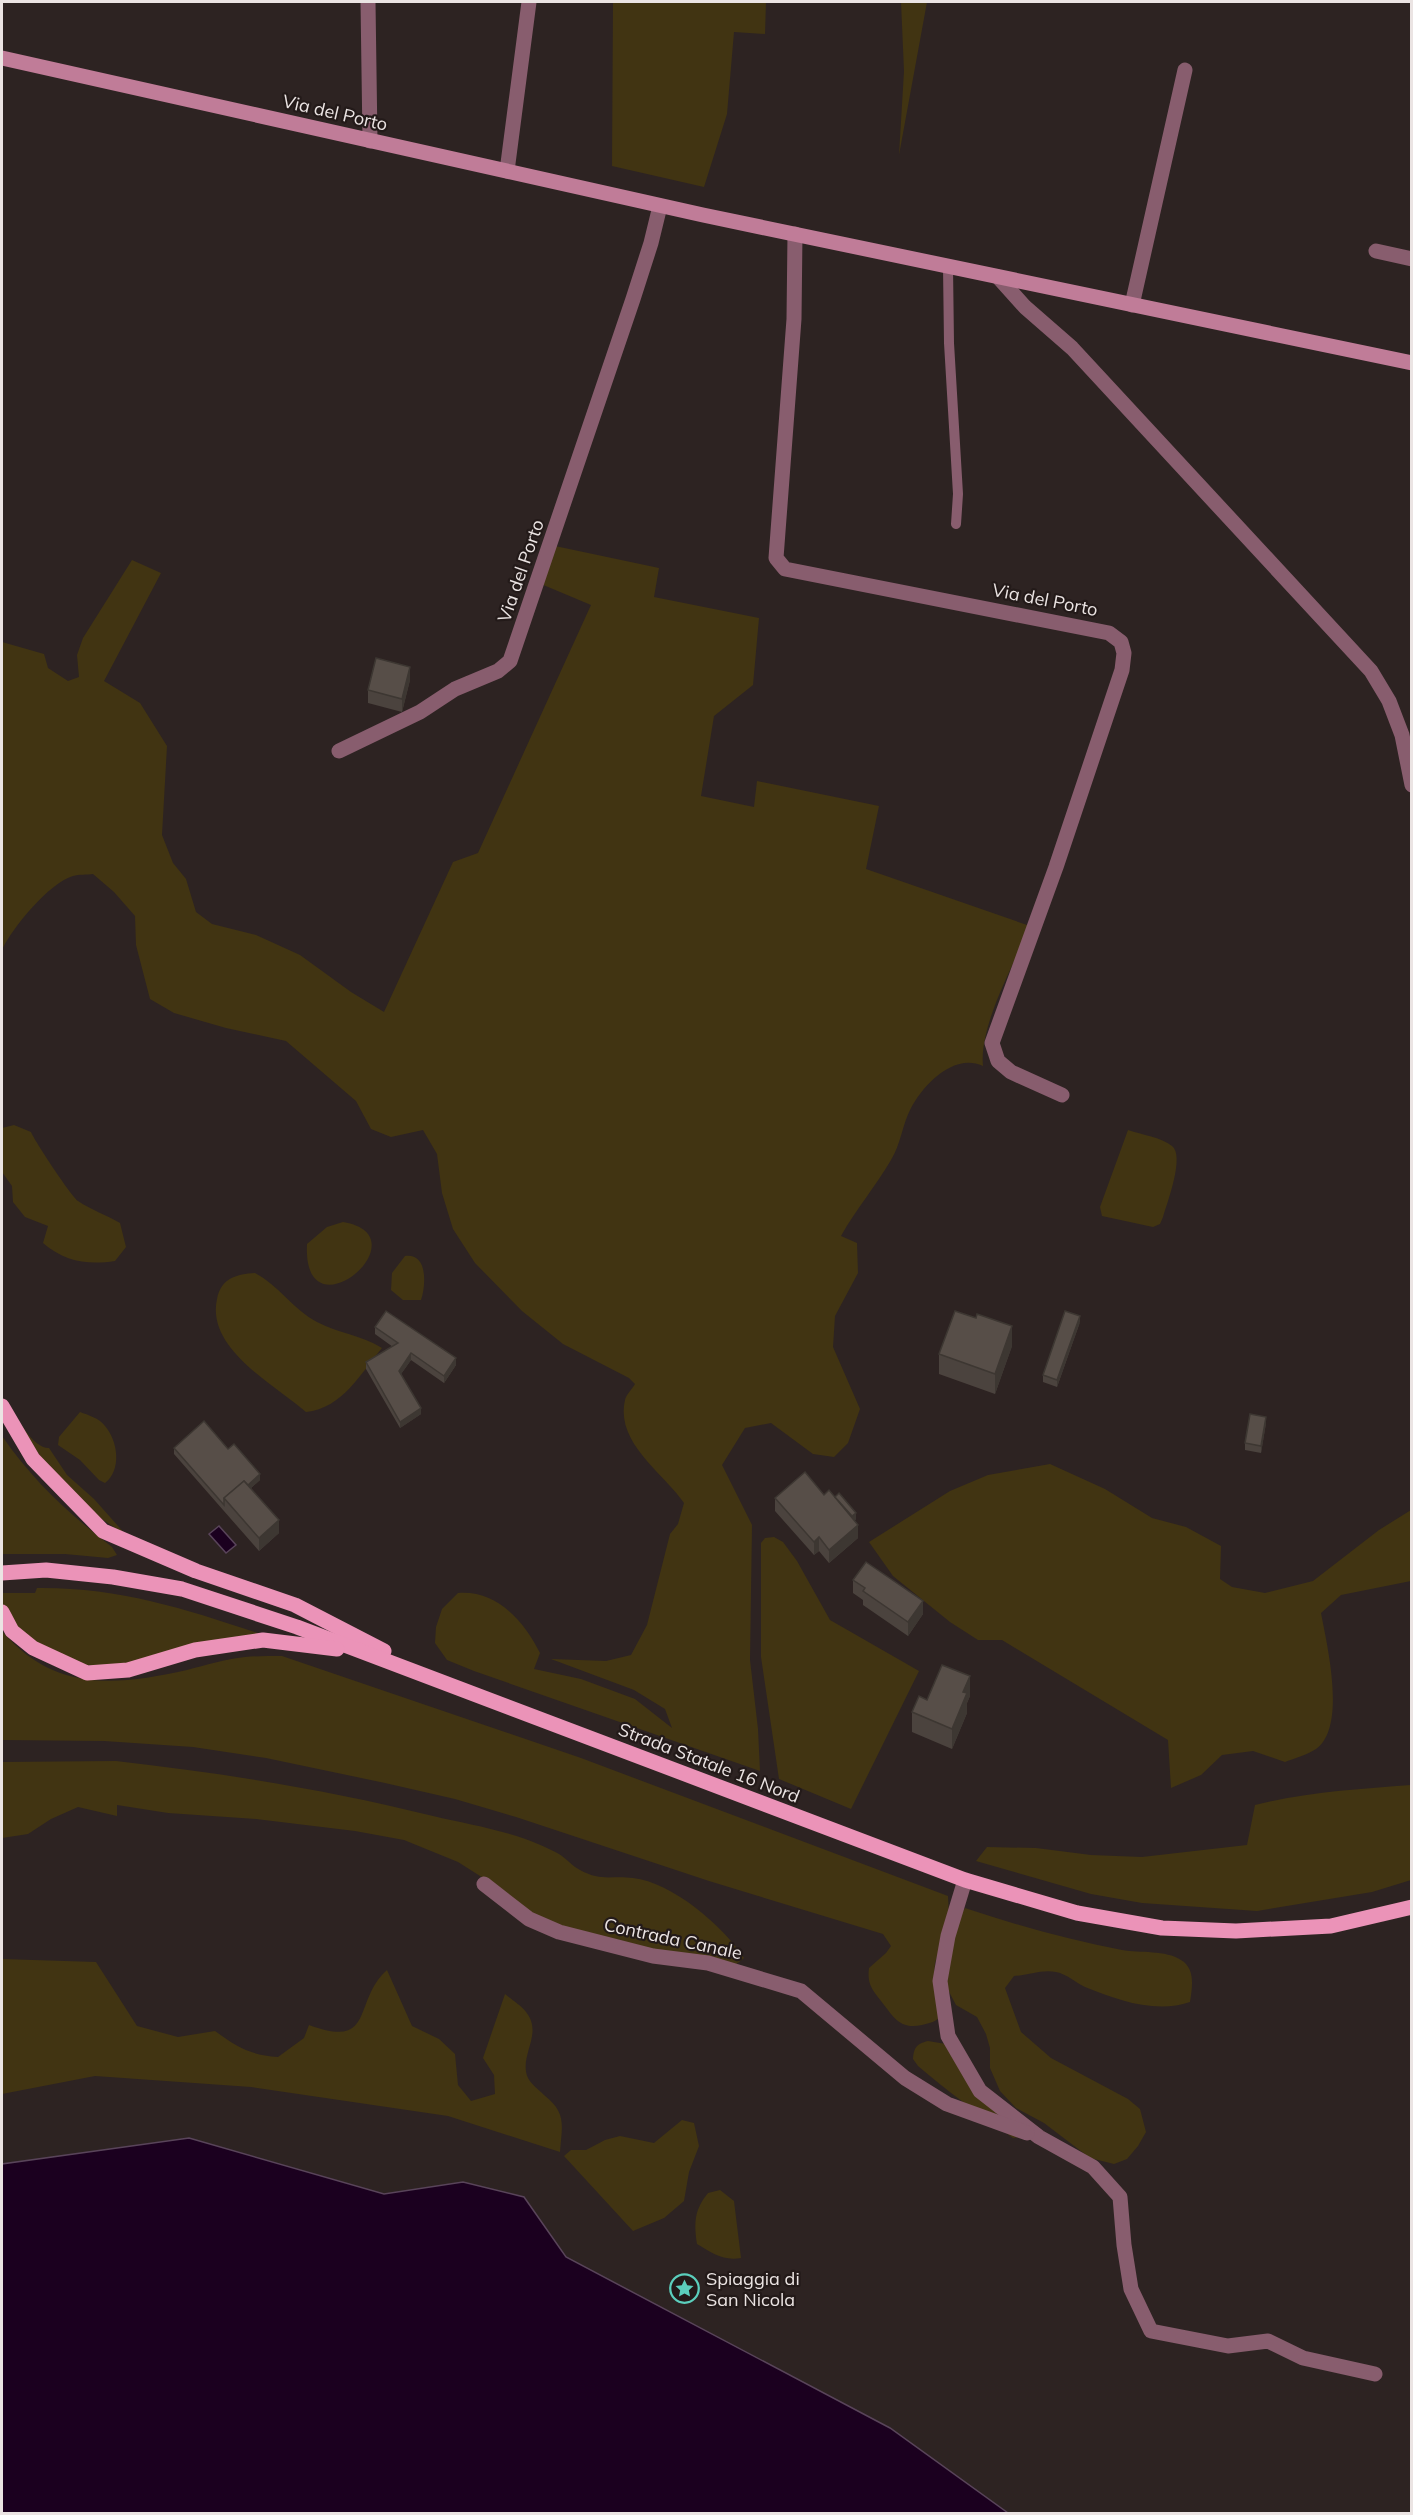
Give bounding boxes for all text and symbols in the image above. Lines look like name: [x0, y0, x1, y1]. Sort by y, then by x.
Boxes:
street label: Via del Porto: [280, 89, 390, 136]
street label: Via del Porto: [492, 517, 549, 625]
street label: Via del Porto: [990, 578, 1100, 621]
street label: Strada Statale 16 Nord: [615, 1717, 803, 1808]
street label: Contrada Canale: [602, 1913, 744, 1964]
place label: Spiaggia di San Nicola: [706, 2267, 800, 2311]
place icon: Spiaggia di San Nicola: [669, 2273, 701, 2305]

